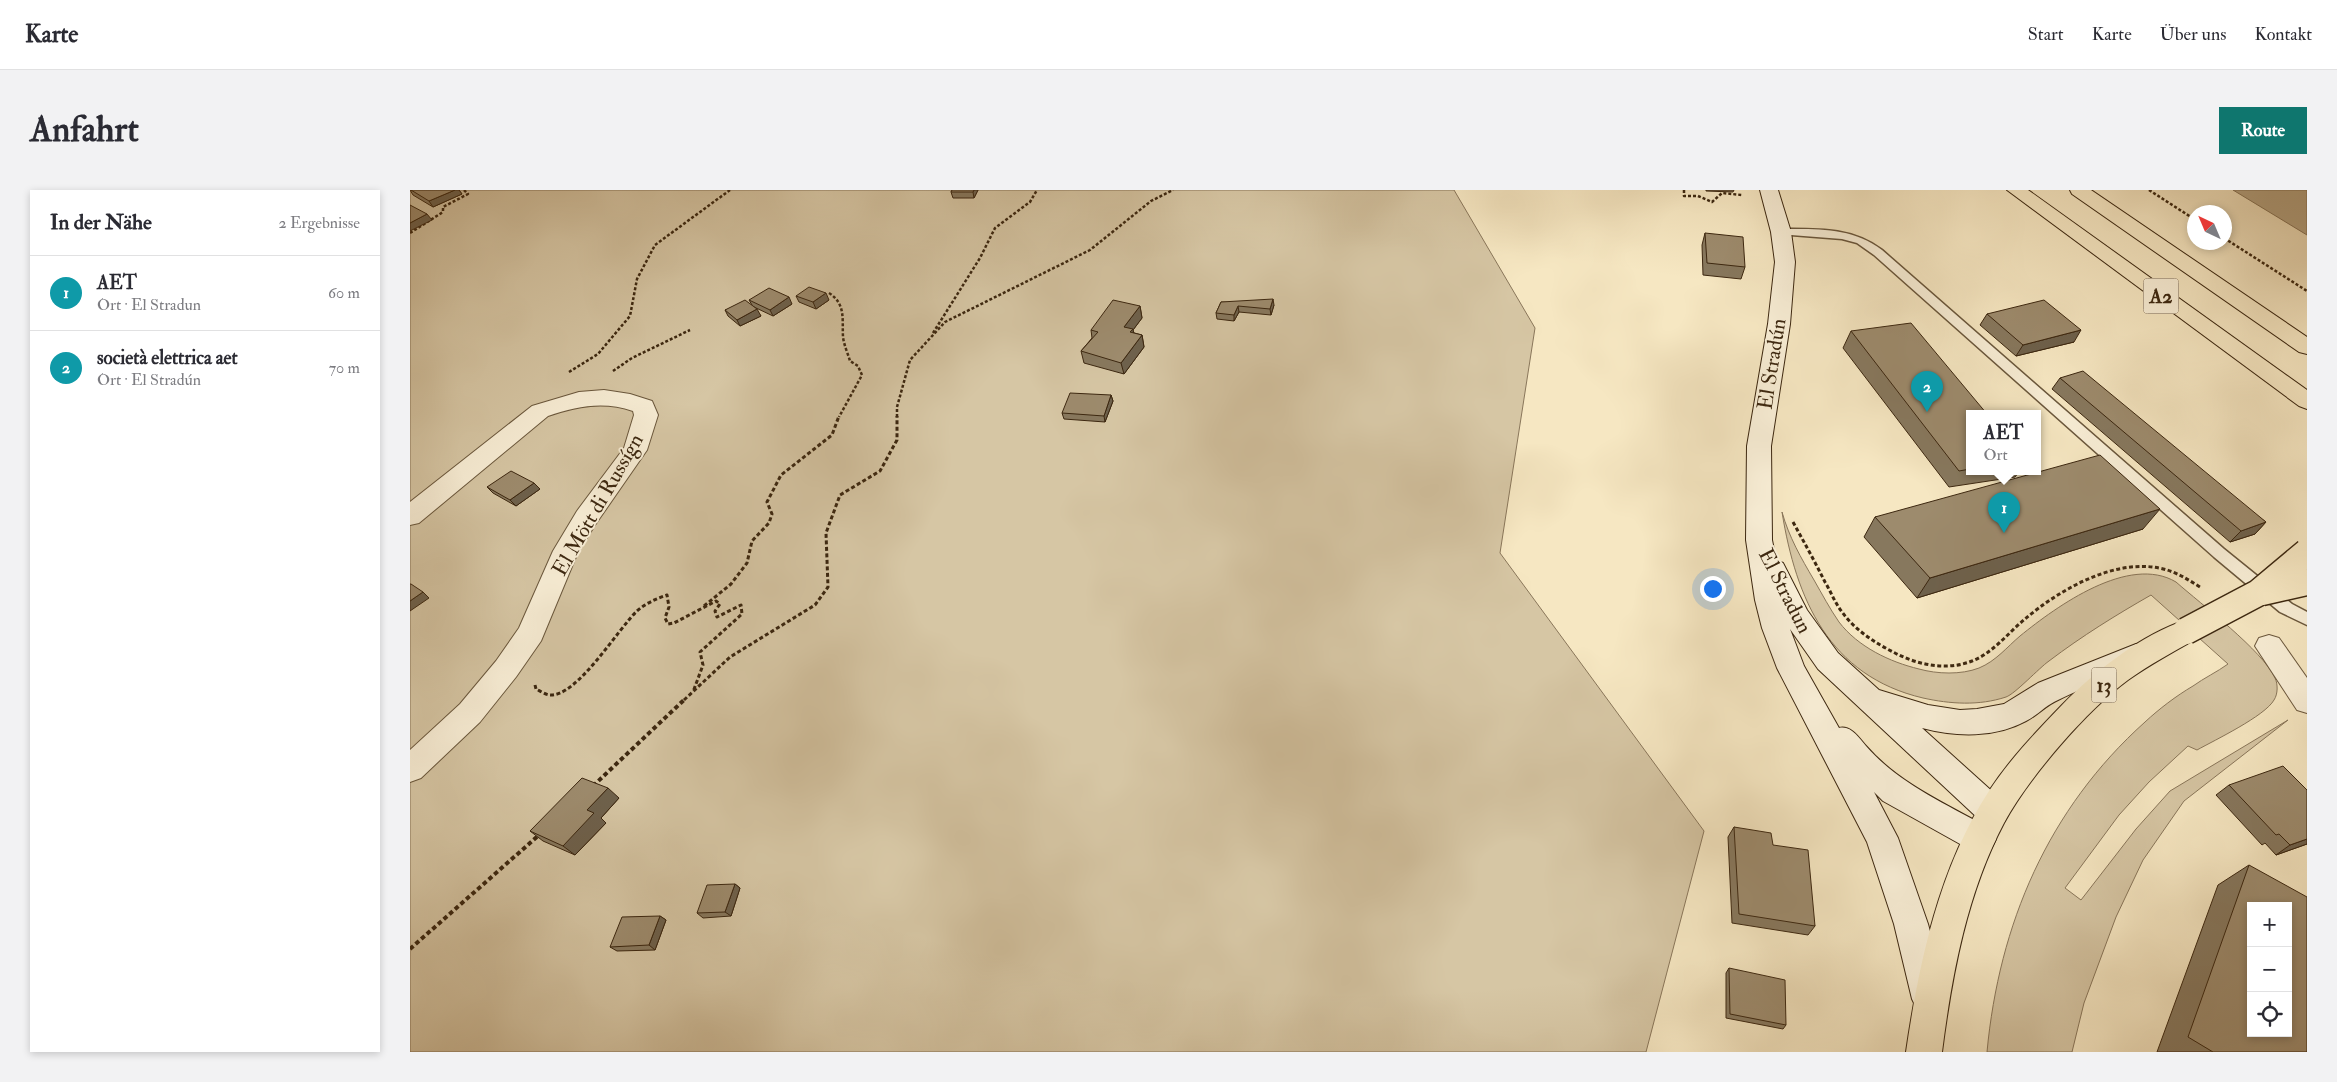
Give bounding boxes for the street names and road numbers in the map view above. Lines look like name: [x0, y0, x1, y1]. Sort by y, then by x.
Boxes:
road number: A2: [2144, 278, 2178, 314]
street label: El Stradún: [1751, 316, 1793, 411]
street label: El Mött di Russígn: [546, 429, 650, 581]
street label: El Stradun: [1752, 544, 1818, 638]
road number: 13: [2092, 668, 2116, 702]

